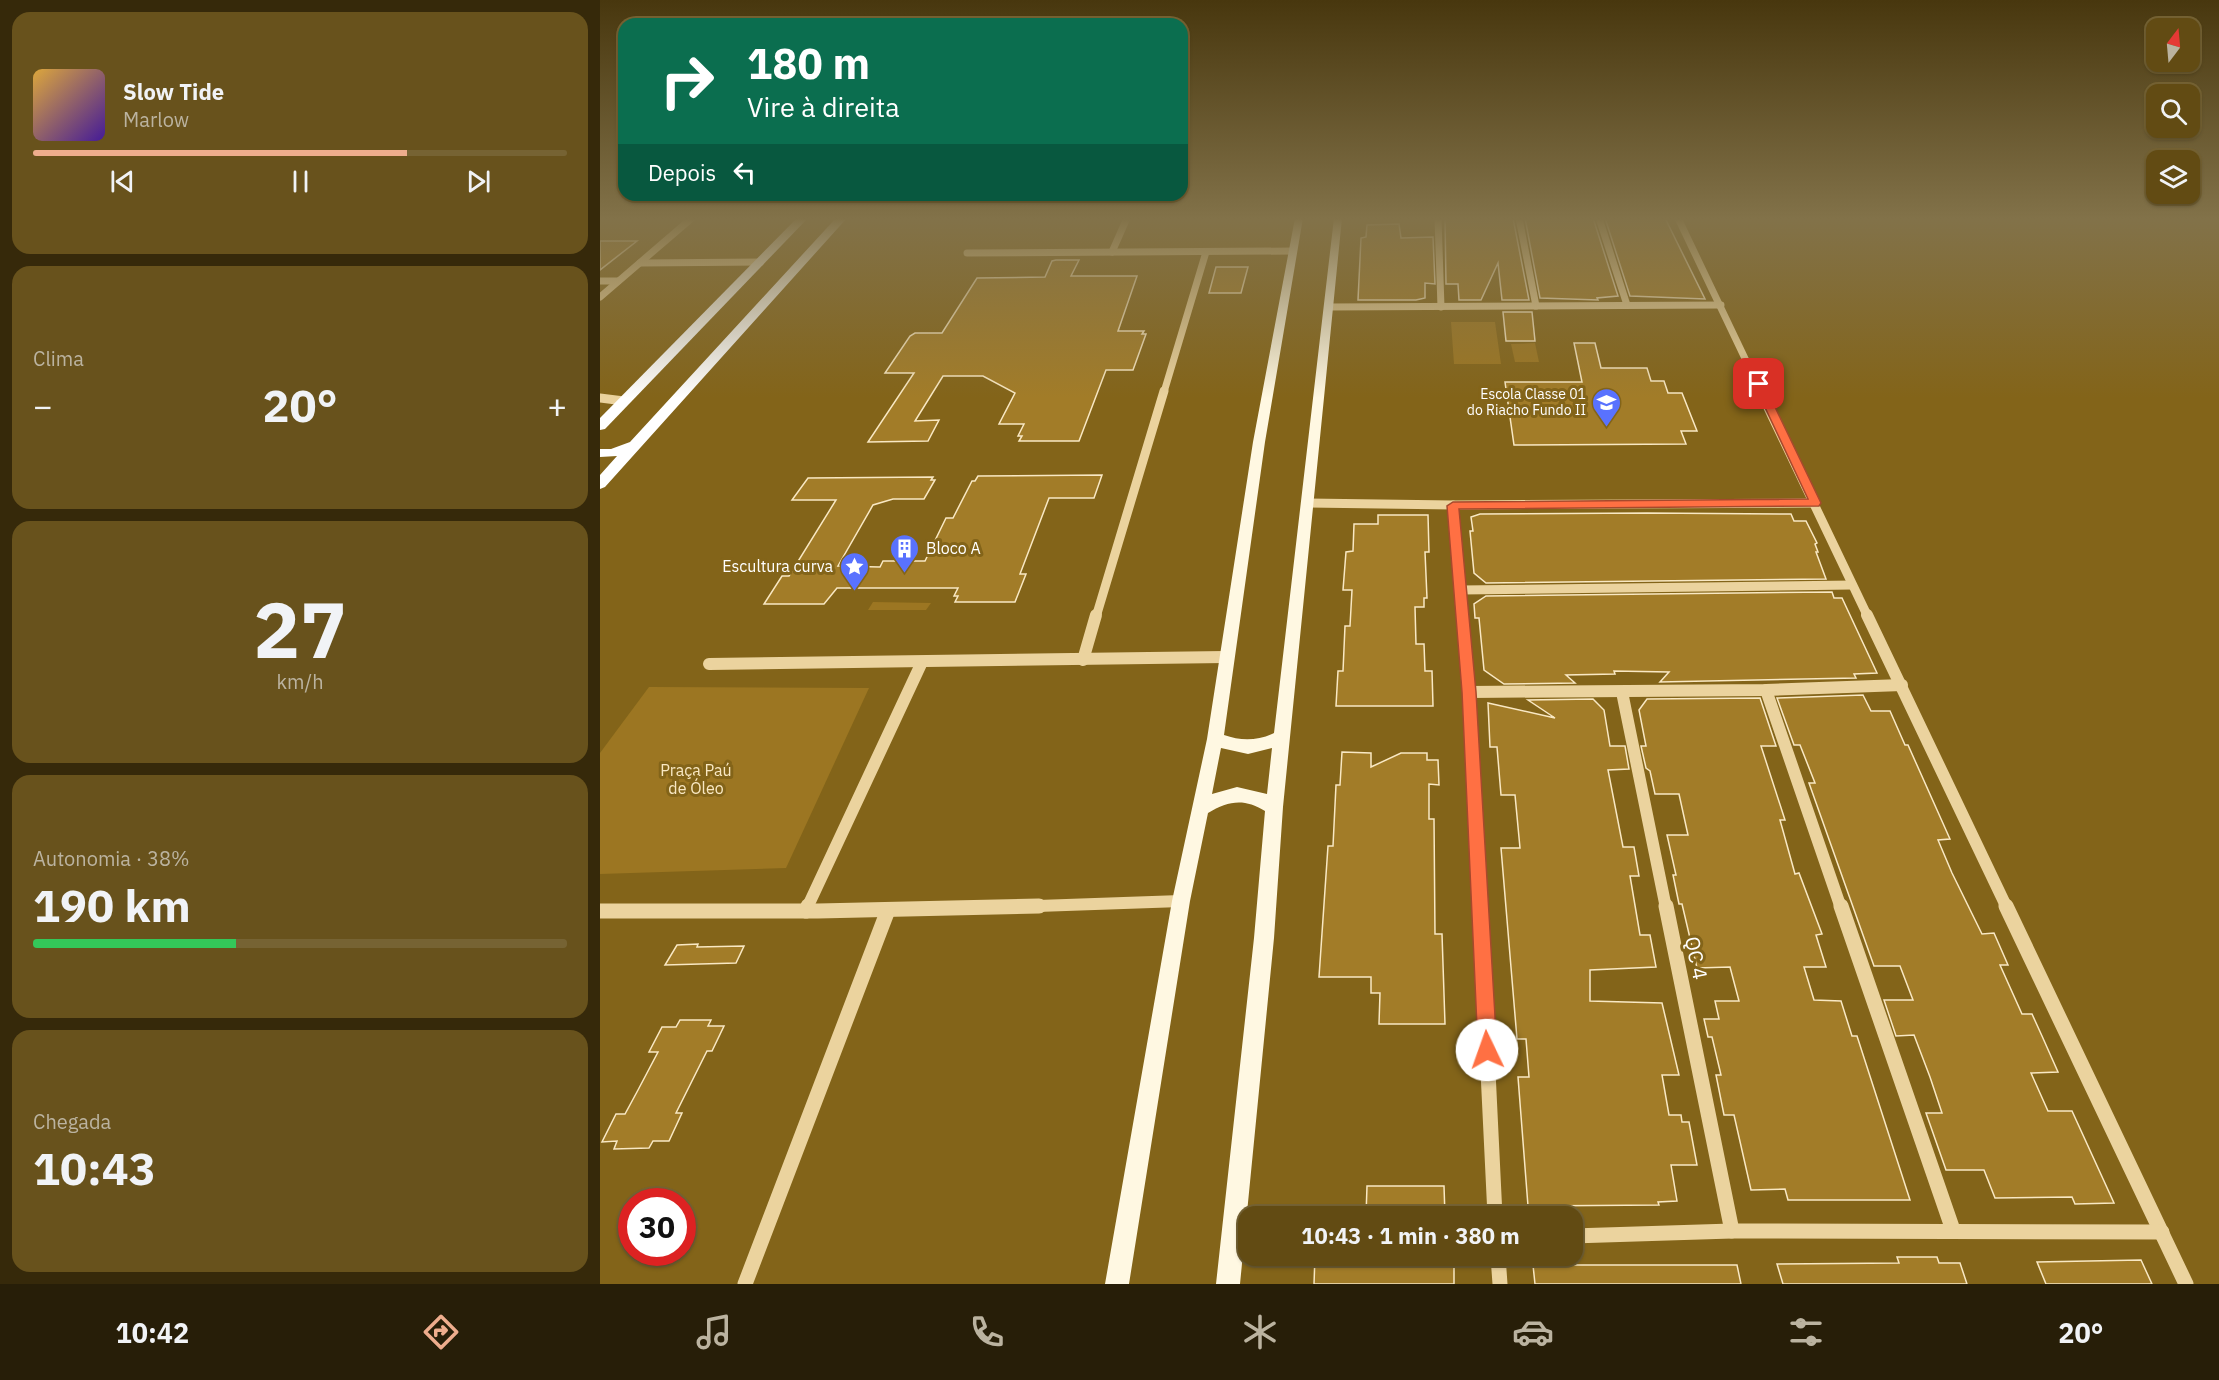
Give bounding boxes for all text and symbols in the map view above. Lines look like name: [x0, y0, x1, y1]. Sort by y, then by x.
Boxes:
north arrow: [2146, 18, 2200, 72]
map controls: [2146, 18, 2200, 204]
text: 180 m: [747, 36, 870, 91]
icon: right: [648, 42, 726, 120]
text: Slow Tide: [123, 77, 224, 106]
button: search: [2146, 84, 2200, 138]
text: Vire à direita: [747, 89, 900, 124]
text: Marlow: [123, 106, 189, 133]
button: layers: [2146, 150, 2200, 204]
icon: left: [728, 156, 761, 189]
text: Depois: [648, 158, 716, 187]
icon: previous: [106, 165, 139, 198]
icon: pause: [284, 165, 317, 198]
icon: next: [462, 165, 495, 198]
text: Clima: [33, 345, 84, 372]
pin: [1733, 358, 1784, 409]
icon: arrive: [1742, 367, 1775, 400]
text: 20°: [262, 376, 338, 434]
text: −: [33, 384, 53, 427]
text: +: [547, 384, 567, 427]
place label: Escola Classe 01 do Riacho Fundo II: [1467, 385, 1586, 419]
school or university icon: Escola Classe 01 do Riacho Fundo II: [1591, 386, 1623, 428]
building icon: Bloco A: [889, 532, 921, 574]
place label: Bloco A: [926, 538, 981, 558]
place icon: Escultura curva: [838, 550, 870, 592]
place label: Escultura curva: [722, 556, 833, 576]
text: 27: [253, 578, 347, 679]
text: km/h: [276, 668, 324, 695]
park label: Praça Paú de Óleo: [660, 760, 732, 798]
text: Autonomia · 38%: [33, 845, 190, 872]
text: 190 km: [33, 876, 191, 934]
street label: QC 4: [1679, 934, 1714, 982]
position arrow: [1455, 1018, 1519, 1082]
text: Chegada: [33, 1108, 111, 1135]
text: 10:43: [33, 1139, 156, 1197]
speed limit sign: 30: [618, 1188, 696, 1266]
text: 10:43 · 1 min · 380 m: [1301, 1221, 1520, 1250]
icon: directions: [420, 1311, 462, 1353]
icon: music: [693, 1311, 735, 1353]
icon: phone: [966, 1311, 1008, 1353]
icon: climate: [1239, 1311, 1281, 1353]
icon: car: [1512, 1311, 1554, 1353]
icon: filters: [1785, 1311, 1827, 1353]
text: 10:42: [116, 1315, 189, 1350]
text: 20°: [2058, 1315, 2103, 1350]

